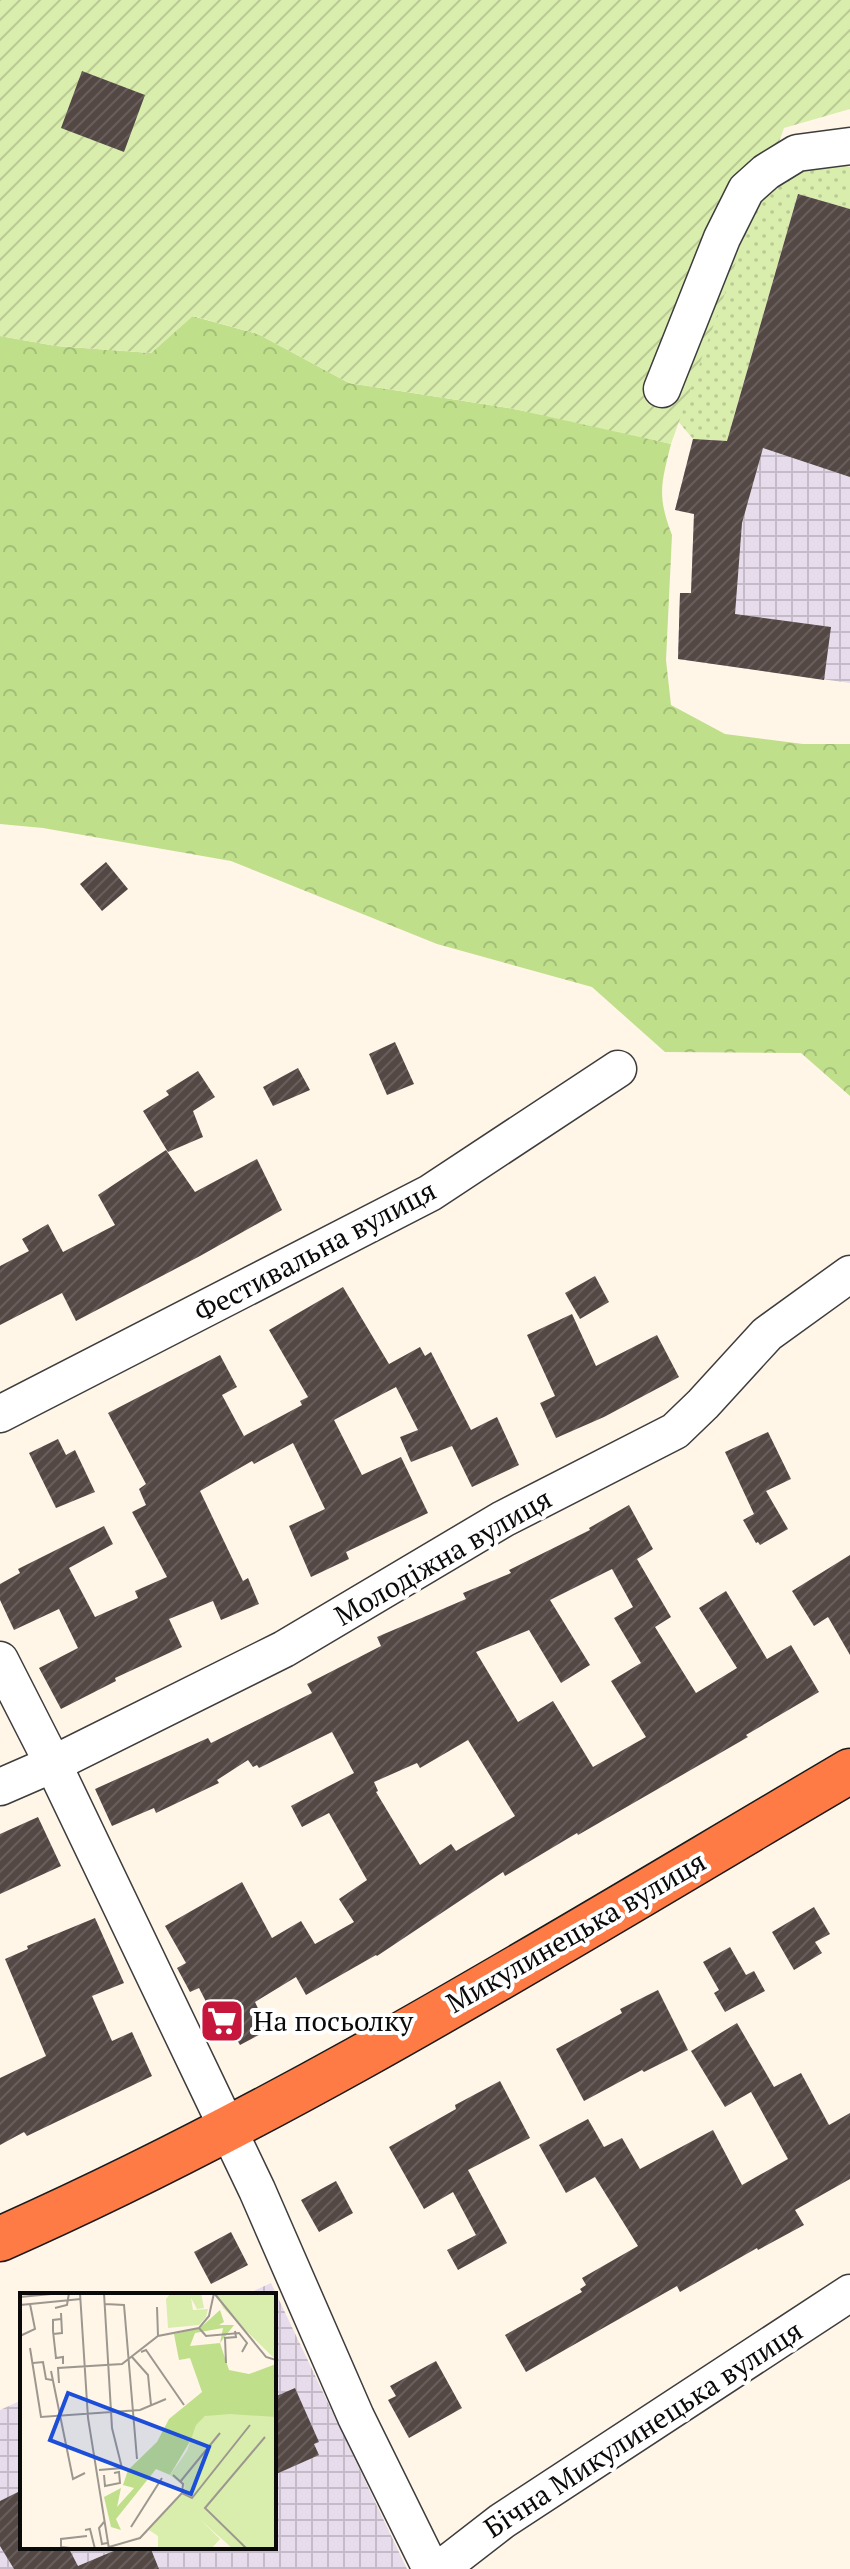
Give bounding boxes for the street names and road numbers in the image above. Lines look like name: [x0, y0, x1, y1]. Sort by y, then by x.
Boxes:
street label: Фестивальна вулиця: [187, 1171, 442, 1330]
street label: Молодіжна вулиця: [328, 1479, 558, 1634]
street label: Микулинецька вулиця: [439, 1842, 712, 2021]
street label: Бічна Микулинецька вулиця: [476, 2312, 809, 2546]

